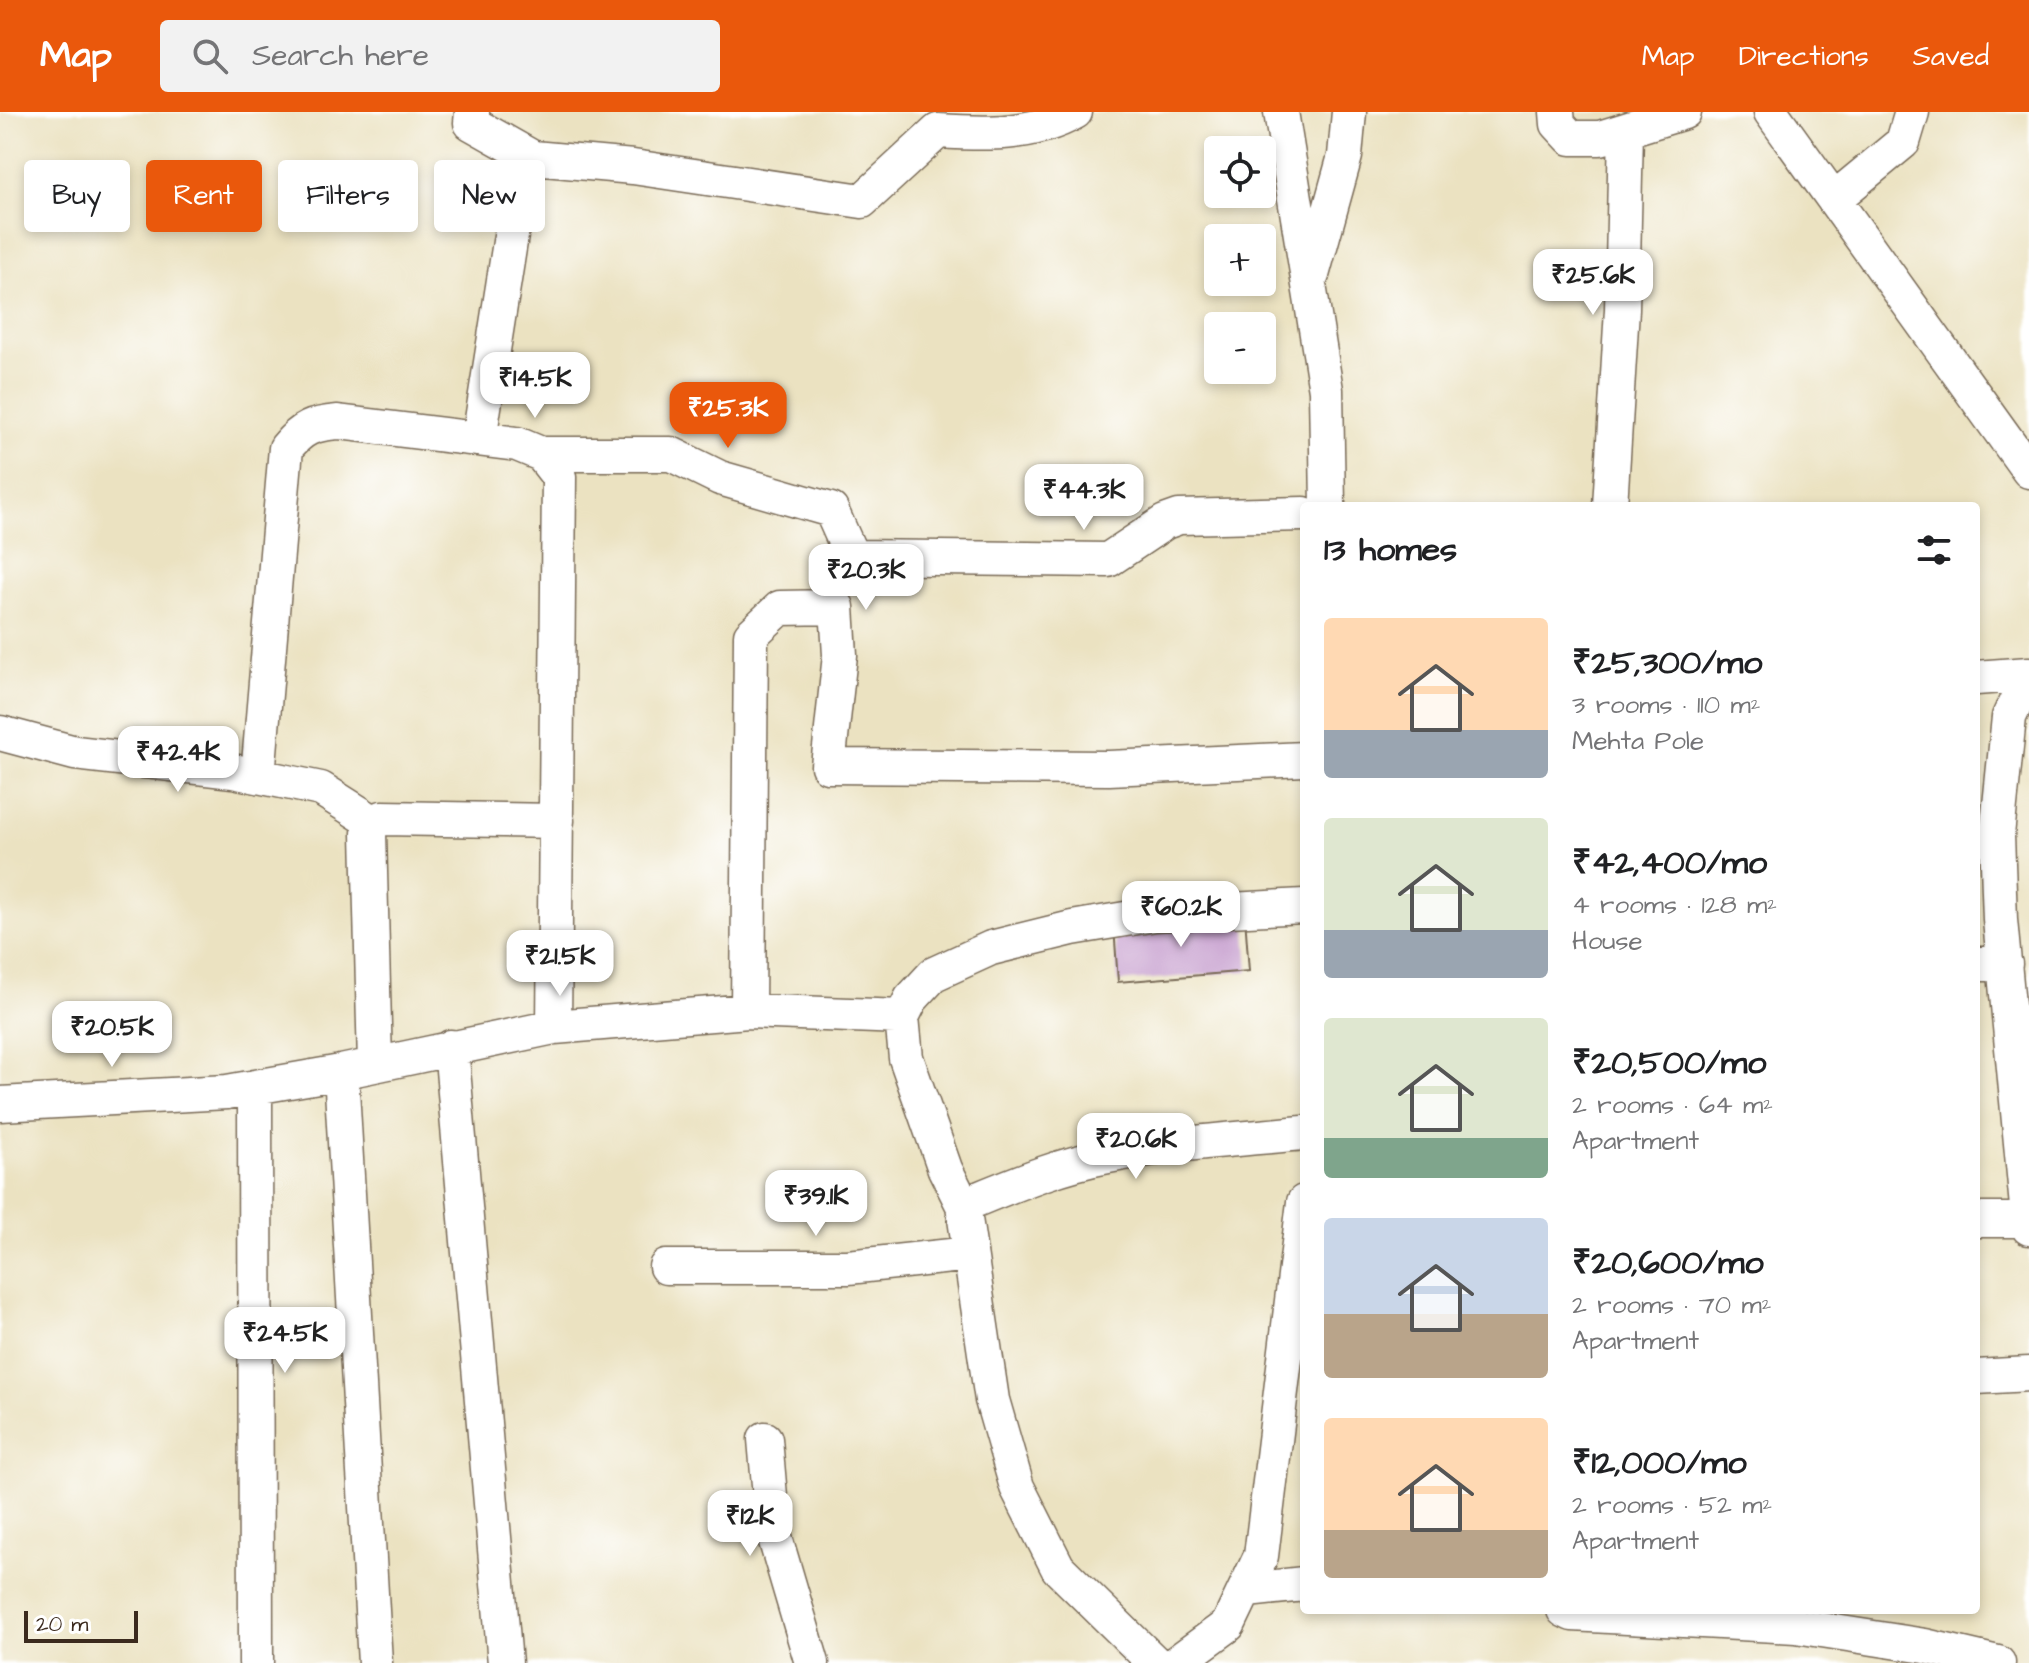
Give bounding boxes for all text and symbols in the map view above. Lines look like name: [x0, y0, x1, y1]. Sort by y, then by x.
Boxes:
search box: [160, 20, 720, 92]
text: Map: [40, 30, 112, 82]
icon: search: [188, 34, 232, 78]
text: Search here: [252, 35, 429, 77]
text: Map: [1642, 37, 1695, 76]
text: Directions: [1739, 37, 1869, 76]
text: Saved: [1913, 37, 1989, 76]
map controls: [1204, 136, 1276, 384]
button: locate: [1204, 136, 1276, 208]
chip: Buy: [24, 160, 130, 232]
chip: Rent: [146, 160, 262, 232]
chip: Filters: [278, 160, 418, 232]
chip: New: [434, 160, 545, 232]
button: +: [1204, 224, 1276, 296]
pin: ₹25.6K: [1528, 249, 1658, 317]
text: ₹25.6K: [1551, 257, 1635, 293]
button: −: [1204, 312, 1276, 384]
pin: ₹14.5K: [470, 352, 600, 420]
text: ₹14.5K: [498, 360, 572, 396]
pin: ₹25.3K: [663, 382, 793, 450]
text: ₹25.3K: [688, 390, 768, 426]
pin: ₹44.3K: [1019, 464, 1149, 532]
text: ₹44.3K: [1043, 472, 1125, 508]
text: 13 homes: [1324, 526, 1457, 574]
icon: filters: [1912, 528, 1956, 572]
pin: ₹20.3K: [801, 544, 931, 612]
text: ₹20.3K: [827, 552, 905, 588]
text: ₹25,300/mo: [1572, 639, 1762, 687]
icon: home: [1388, 650, 1484, 746]
text: 3 rooms · 110 m²: [1572, 687, 1760, 723]
text: Mehta Pole: [1572, 723, 1704, 759]
pin: ₹42.4K: [113, 726, 243, 794]
text: ₹42.4K: [136, 734, 220, 770]
text: ₹42,400/mo: [1572, 839, 1767, 887]
icon: home: [1388, 850, 1484, 946]
pin: ₹60.2K: [1116, 881, 1246, 949]
text: 4 rooms · 128 m²: [1572, 887, 1777, 923]
text: ₹60.2K: [1140, 889, 1222, 925]
text: House: [1572, 923, 1643, 959]
pin: ₹21.5K: [495, 930, 625, 998]
text: ₹21.5K: [525, 938, 595, 974]
pin: ₹20.5K: [47, 1001, 177, 1069]
text: ₹20.5K: [70, 1009, 154, 1045]
text: ₹20,500/mo: [1572, 1039, 1766, 1087]
icon: home: [1388, 1050, 1484, 1146]
text: 2 rooms · 64 m²: [1572, 1087, 1773, 1123]
pin: ₹20.6K: [1071, 1113, 1201, 1181]
text: ₹20.6K: [1095, 1121, 1177, 1157]
text: Apartment: [1572, 1123, 1699, 1159]
pin: ₹39.1K: [751, 1170, 881, 1238]
text: ₹39.1K: [783, 1178, 849, 1214]
text: ₹20,600/mo: [1572, 1239, 1764, 1287]
icon: home: [1388, 1250, 1484, 1346]
text: 2 rooms · 70 m²: [1572, 1287, 1771, 1323]
pin: ₹24.5K: [220, 1307, 350, 1375]
text: ₹24.5K: [242, 1315, 328, 1351]
text: Apartment: [1572, 1323, 1699, 1359]
text: ₹12,000/mo: [1572, 1439, 1747, 1487]
icon: home: [1388, 1450, 1484, 1546]
text: 2 rooms · 52 m²: [1572, 1487, 1772, 1523]
pin: ₹12K: [703, 1490, 797, 1558]
text: ₹12K: [726, 1498, 774, 1534]
text: Apartment: [1572, 1523, 1699, 1559]
scale bar: [24, 1607, 138, 1643]
text: 20 m: [36, 1609, 88, 1640]

